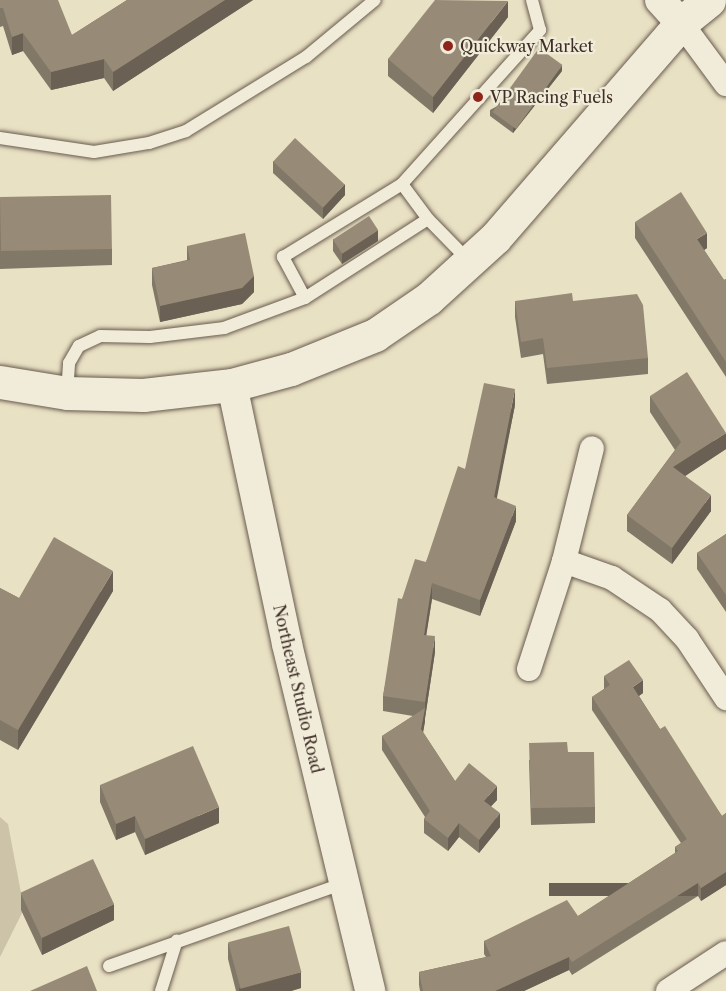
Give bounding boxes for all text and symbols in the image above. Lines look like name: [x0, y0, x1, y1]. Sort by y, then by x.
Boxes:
place label: Quickway Market: [460, 36, 594, 56]
marker: Quickway Market: [441, 39, 455, 53]
place label: VP Racing Fuels: [490, 87, 613, 107]
marker: VP Racing Fuels: [471, 90, 485, 104]
street label: Northeast Studio Road: [269, 603, 327, 775]

